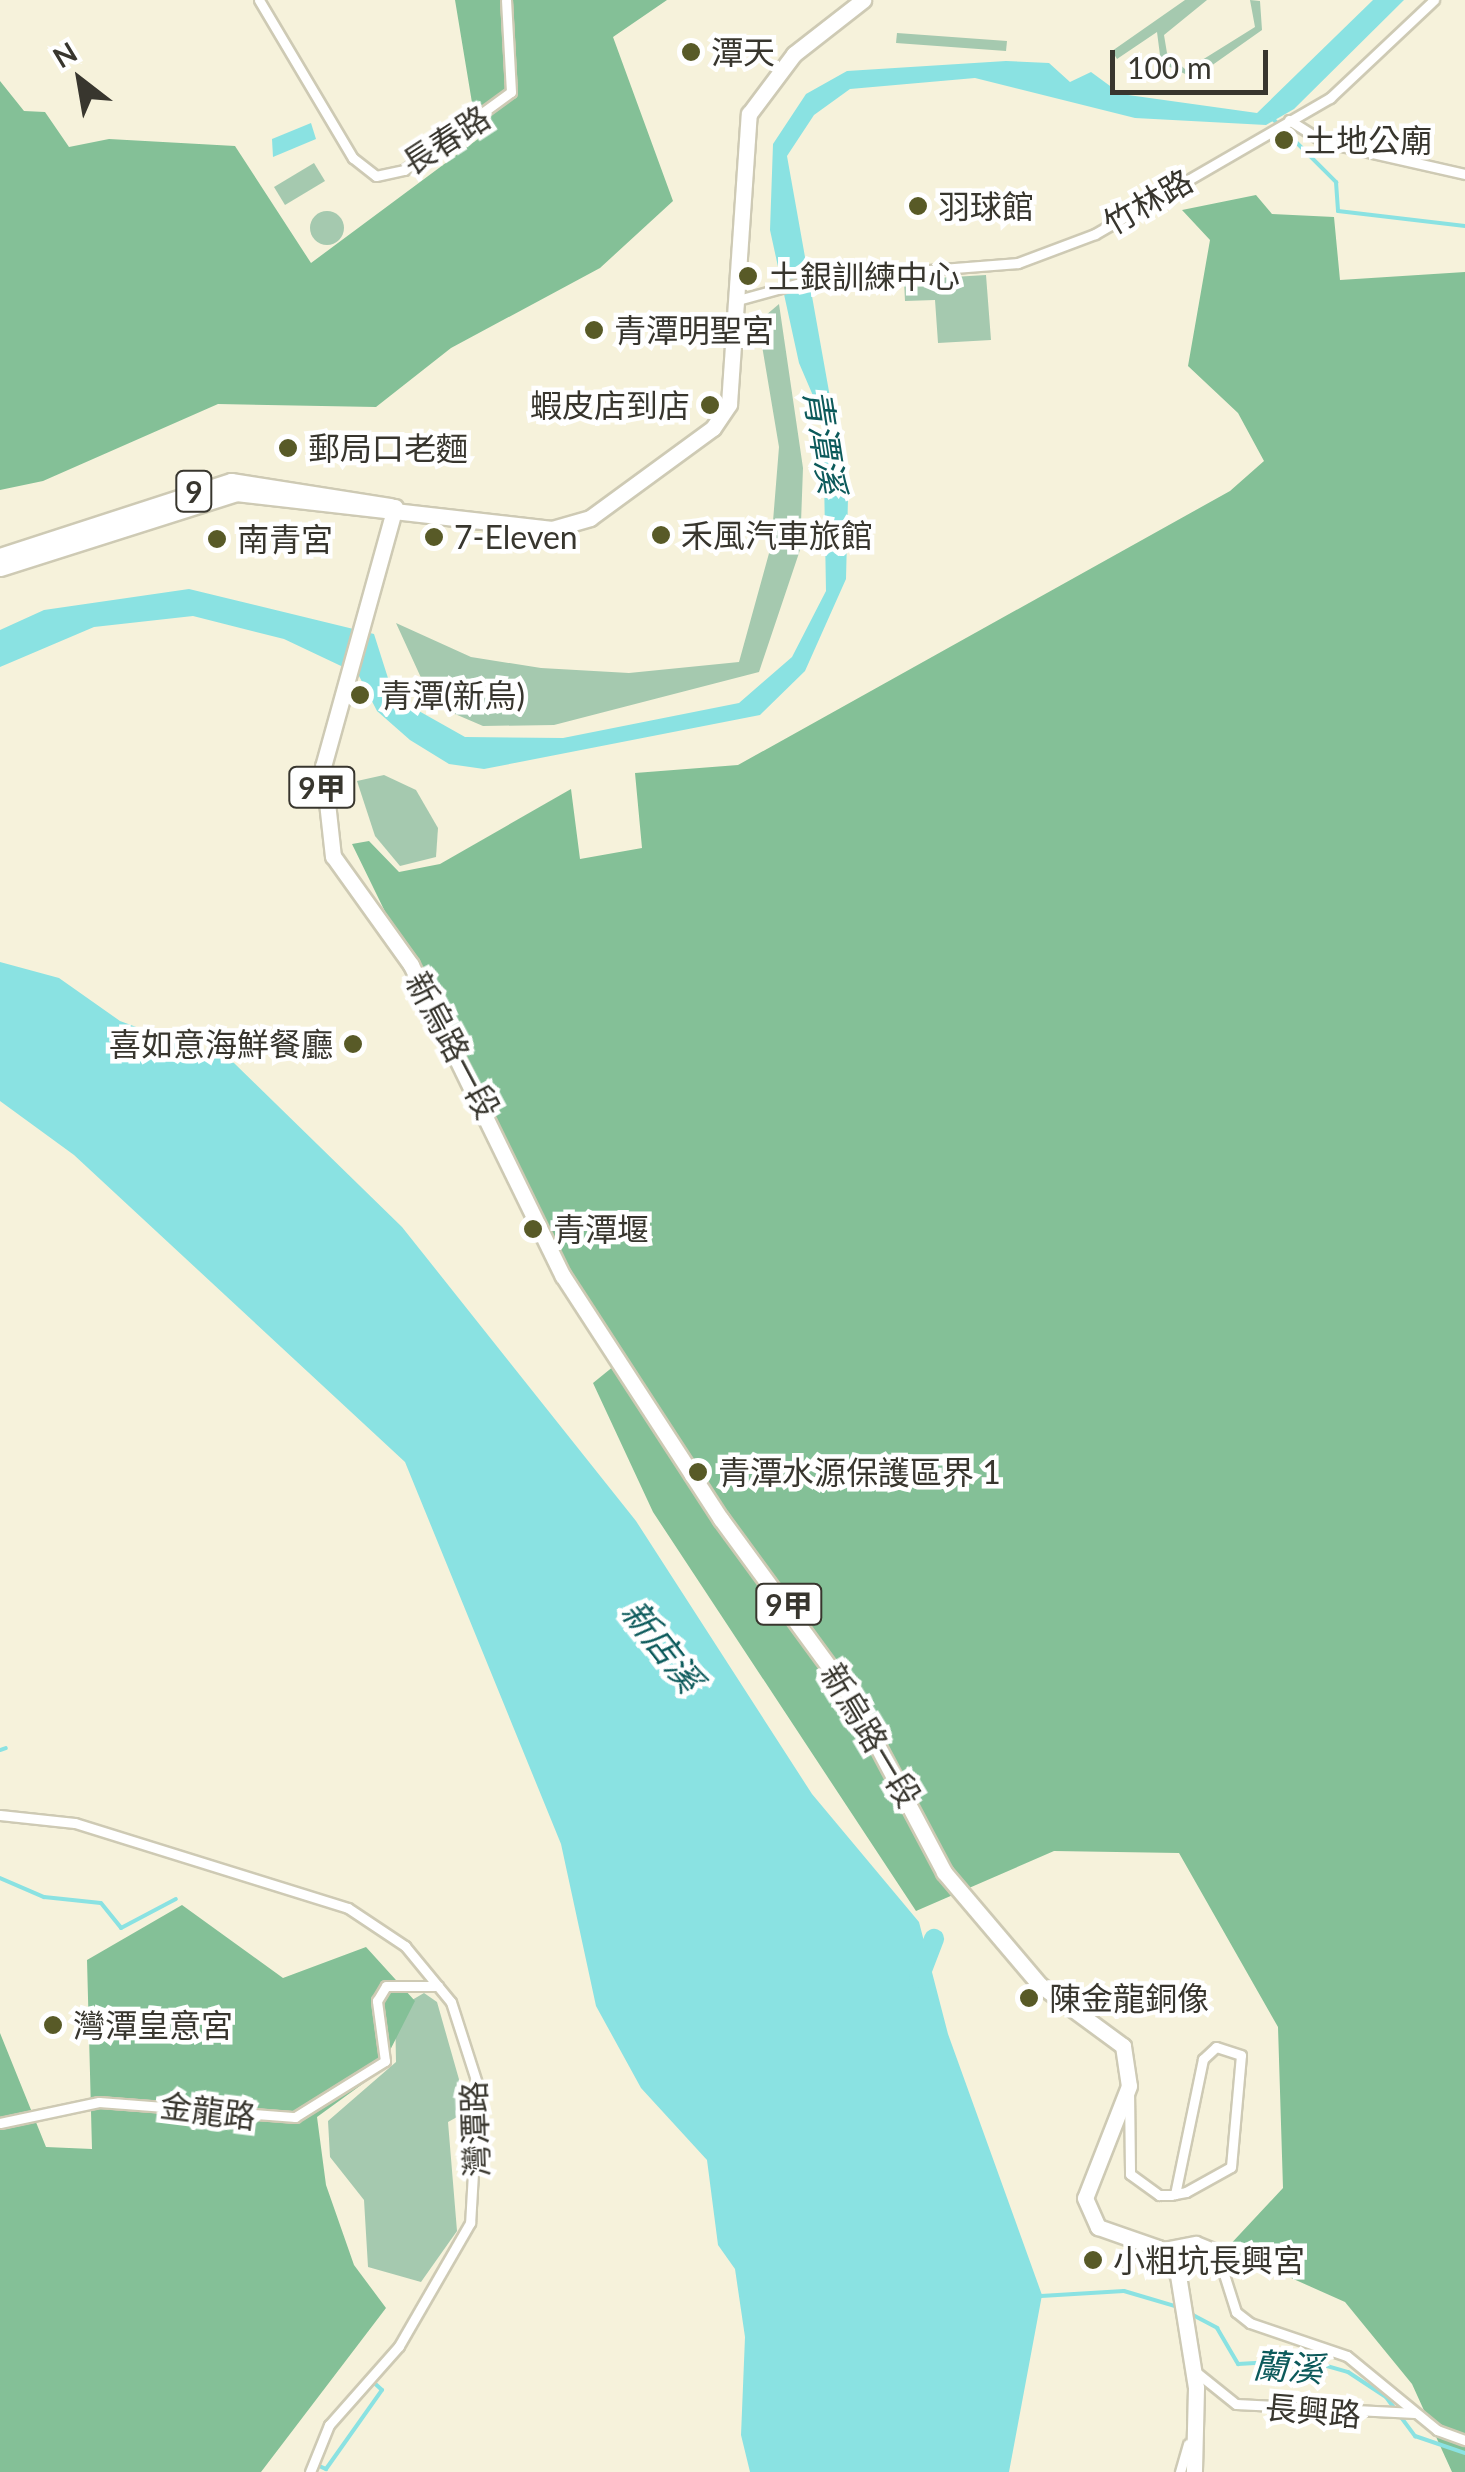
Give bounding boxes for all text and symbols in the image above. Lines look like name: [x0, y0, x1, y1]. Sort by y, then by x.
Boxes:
north arrow: [30, 30, 130, 130]
scale bar: [1115, 30, 1272, 92]
place label: 潭天: [711, 33, 775, 71]
text: N: [47, 34, 83, 74]
marker: 潭天: [680, 41, 702, 63]
text: 100 m: [1127, 49, 1212, 85]
street label: 長春路: [395, 98, 497, 182]
place label: 土地公廟: [1304, 121, 1432, 159]
marker: 土地公廟: [1273, 129, 1295, 151]
street label: 竹林路: [1097, 161, 1199, 243]
place label: 羽球館: [938, 187, 1034, 225]
marker: 羽球館: [907, 195, 929, 217]
place label: 土銀訓練中心: [768, 257, 960, 295]
marker: 土銀訓練中心: [737, 265, 759, 287]
place label: 青潭明聖宮: [614, 311, 774, 349]
marker: 青潭明聖宮: [583, 319, 605, 341]
place label: 蝦皮店到店: [530, 386, 690, 424]
water label: 青潭溪: [797, 386, 855, 496]
marker: 蝦皮店到店: [699, 394, 721, 416]
place label: 郵局口老麵: [308, 429, 468, 467]
marker: 郵局口老麵: [277, 437, 299, 459]
road number: 9: [174, 466, 214, 516]
place label: 禾風汽車旅館: [681, 516, 873, 554]
place label: 7-Eleven: [454, 518, 578, 556]
place label: 南青宮: [237, 520, 333, 558]
marker: 禾風汽車旅館: [650, 524, 672, 546]
marker: 7-Eleven: [423, 526, 445, 548]
marker: 南青宮: [206, 528, 228, 550]
place label: 青潭(新烏): [380, 676, 525, 714]
marker: 青潭(新烏): [349, 684, 371, 706]
road number: 9甲: [287, 762, 357, 812]
street label: 新烏路一段: [398, 965, 508, 1125]
place label: 喜如意海鮮餐廳: [109, 1025, 333, 1063]
marker: 喜如意海鮮餐廳: [342, 1033, 364, 1055]
place label: 青潭堰: [553, 1210, 649, 1248]
marker: 青潭堰: [522, 1218, 544, 1240]
place label: 青潭水源保護區界 1: [718, 1453, 1001, 1491]
marker: 青潭水源保護區界 1: [687, 1461, 709, 1483]
road number: 9甲: [754, 1579, 824, 1629]
water label: 新店溪: [614, 1591, 712, 1699]
street label: 新烏路一段: [813, 1657, 929, 1813]
place label: 陳金龍銅像: [1049, 1979, 1209, 2017]
marker: 陳金龍銅像: [1018, 1987, 1040, 2009]
place label: 灣潭皇意宮: [73, 2006, 233, 2044]
marker: 灣潭皇意宮: [42, 2014, 64, 2036]
street label: 灣潭路: [454, 2080, 496, 2178]
street label: 金龍路: [158, 2086, 258, 2136]
place label: 小粗坑長興宮: [1113, 2241, 1305, 2279]
marker: 小粗坑長興宮: [1082, 2249, 1104, 2271]
water label: 蘭溪: [1252, 2343, 1324, 2389]
street label: 長興路: [1264, 2388, 1362, 2434]

